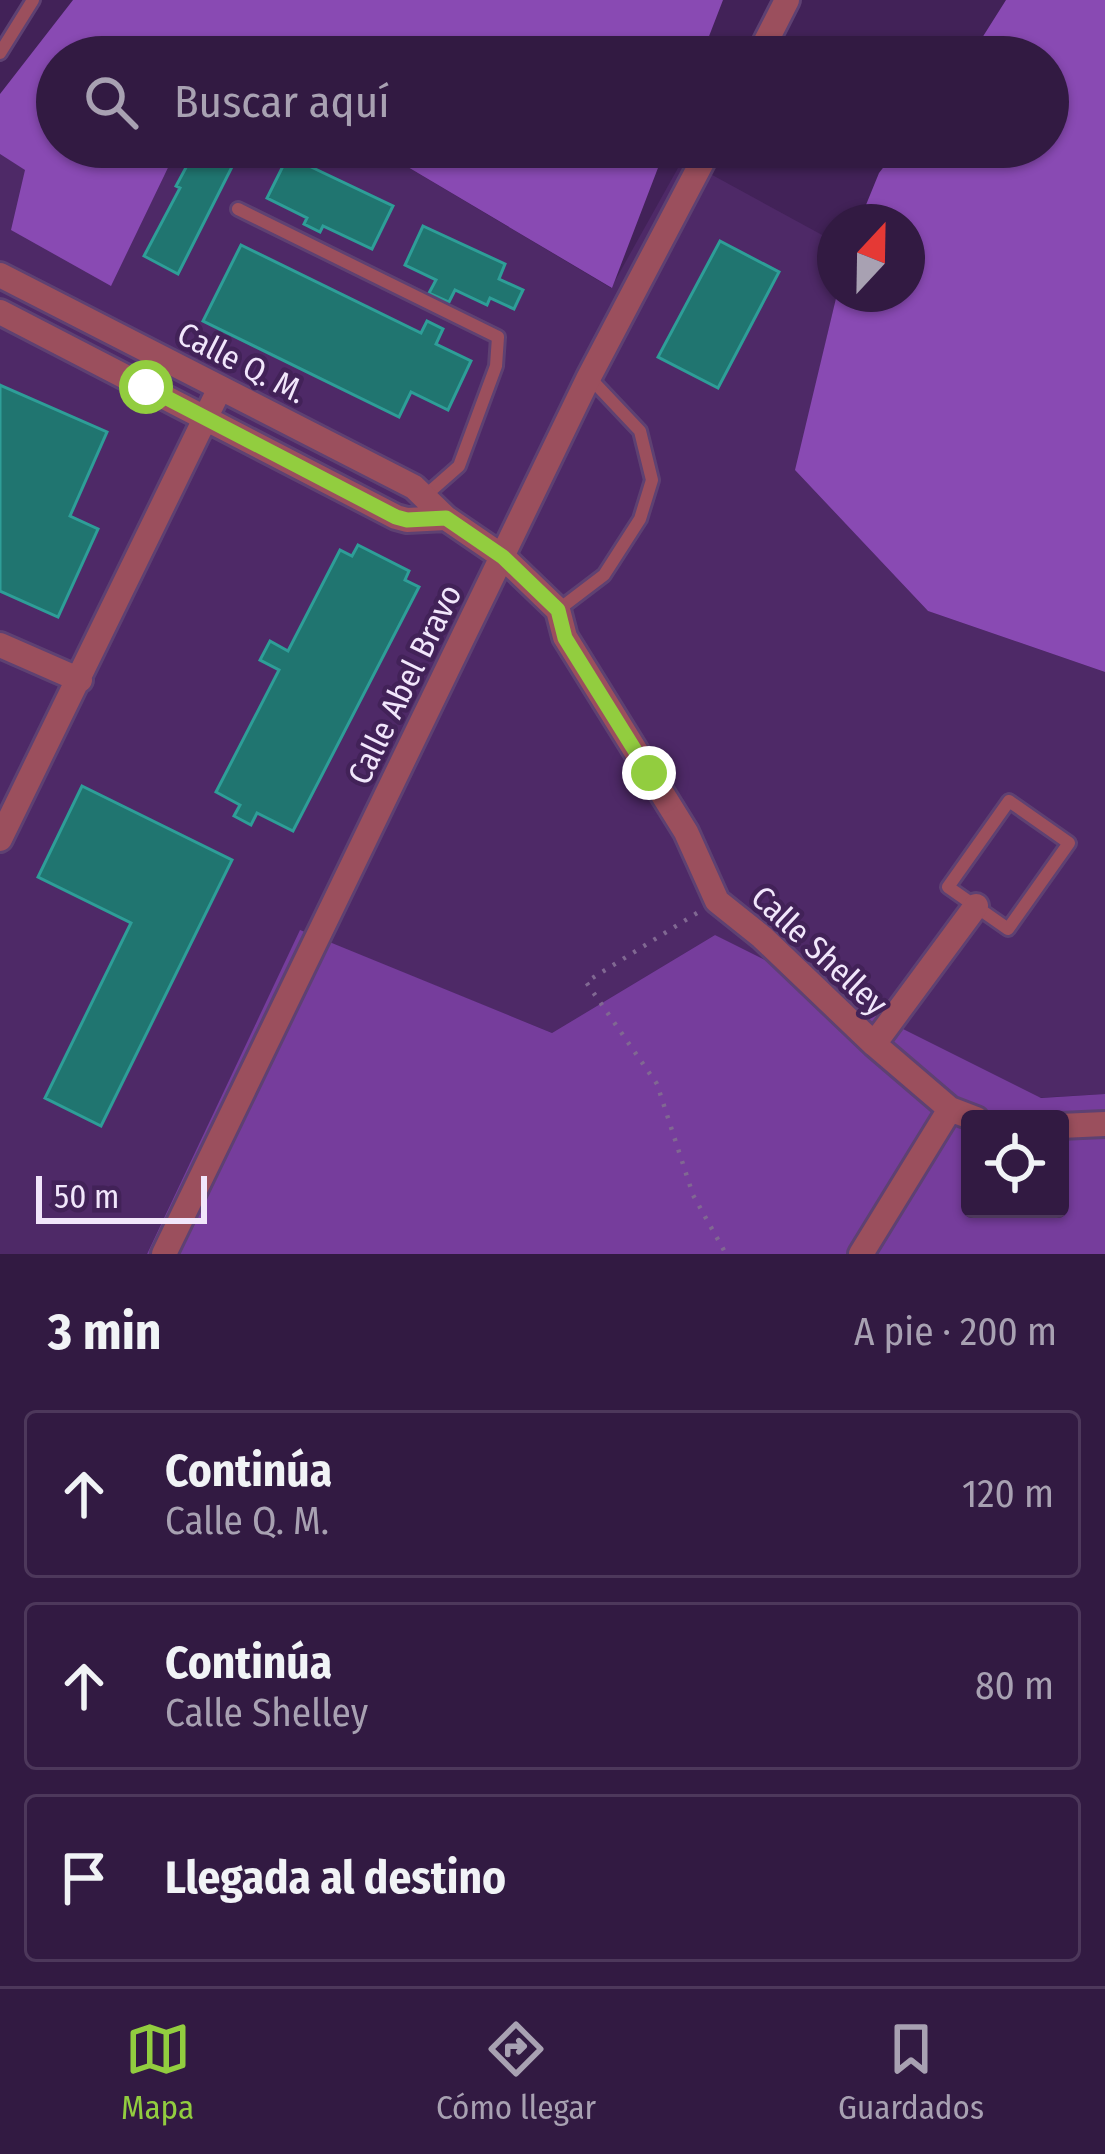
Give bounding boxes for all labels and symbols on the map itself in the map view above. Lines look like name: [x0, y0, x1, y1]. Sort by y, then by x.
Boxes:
north arrow: [817, 204, 925, 312]
street label: Calle Q. M.: [171, 314, 312, 412]
route start: [119, 360, 173, 414]
street label: Calle Abel Bravo: [339, 578, 471, 791]
route end: [622, 746, 676, 800]
street label: Calle Shelley: [743, 878, 896, 1024]
scale bar: [36, 1170, 207, 1223]

